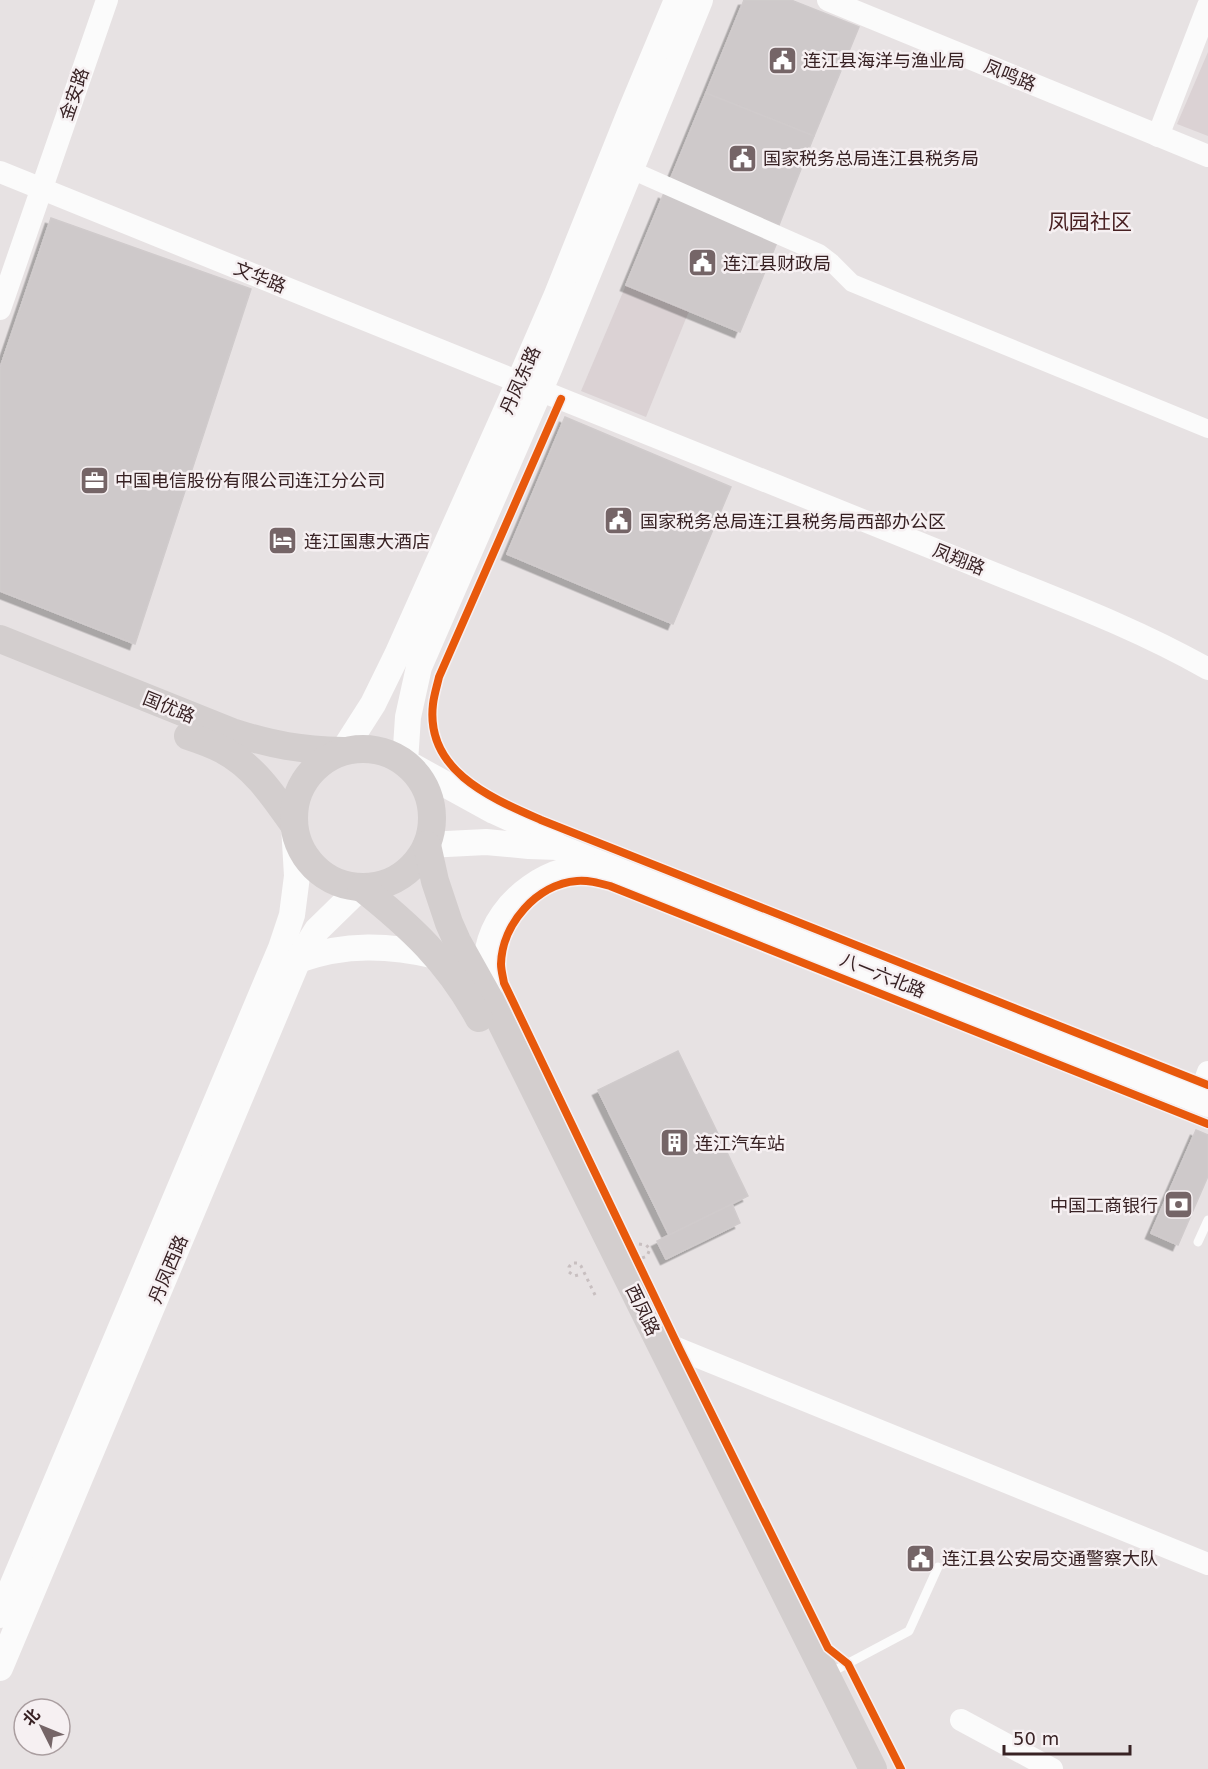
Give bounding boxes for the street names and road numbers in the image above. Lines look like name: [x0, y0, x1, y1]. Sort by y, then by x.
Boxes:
street label: 凤鸣路: [981, 55, 1039, 95]
street label: 金安路: [55, 65, 93, 123]
street label: 文华路: [231, 257, 289, 297]
street label: 丹凤东路: [496, 343, 544, 417]
street label: 凤翔路: [930, 539, 988, 579]
street label: 国优路: [140, 687, 198, 727]
street label: 八一六北路: [837, 948, 929, 1002]
street label: 丹凤西路: [144, 1232, 192, 1306]
street label: 西凤路: [622, 1281, 664, 1339]

